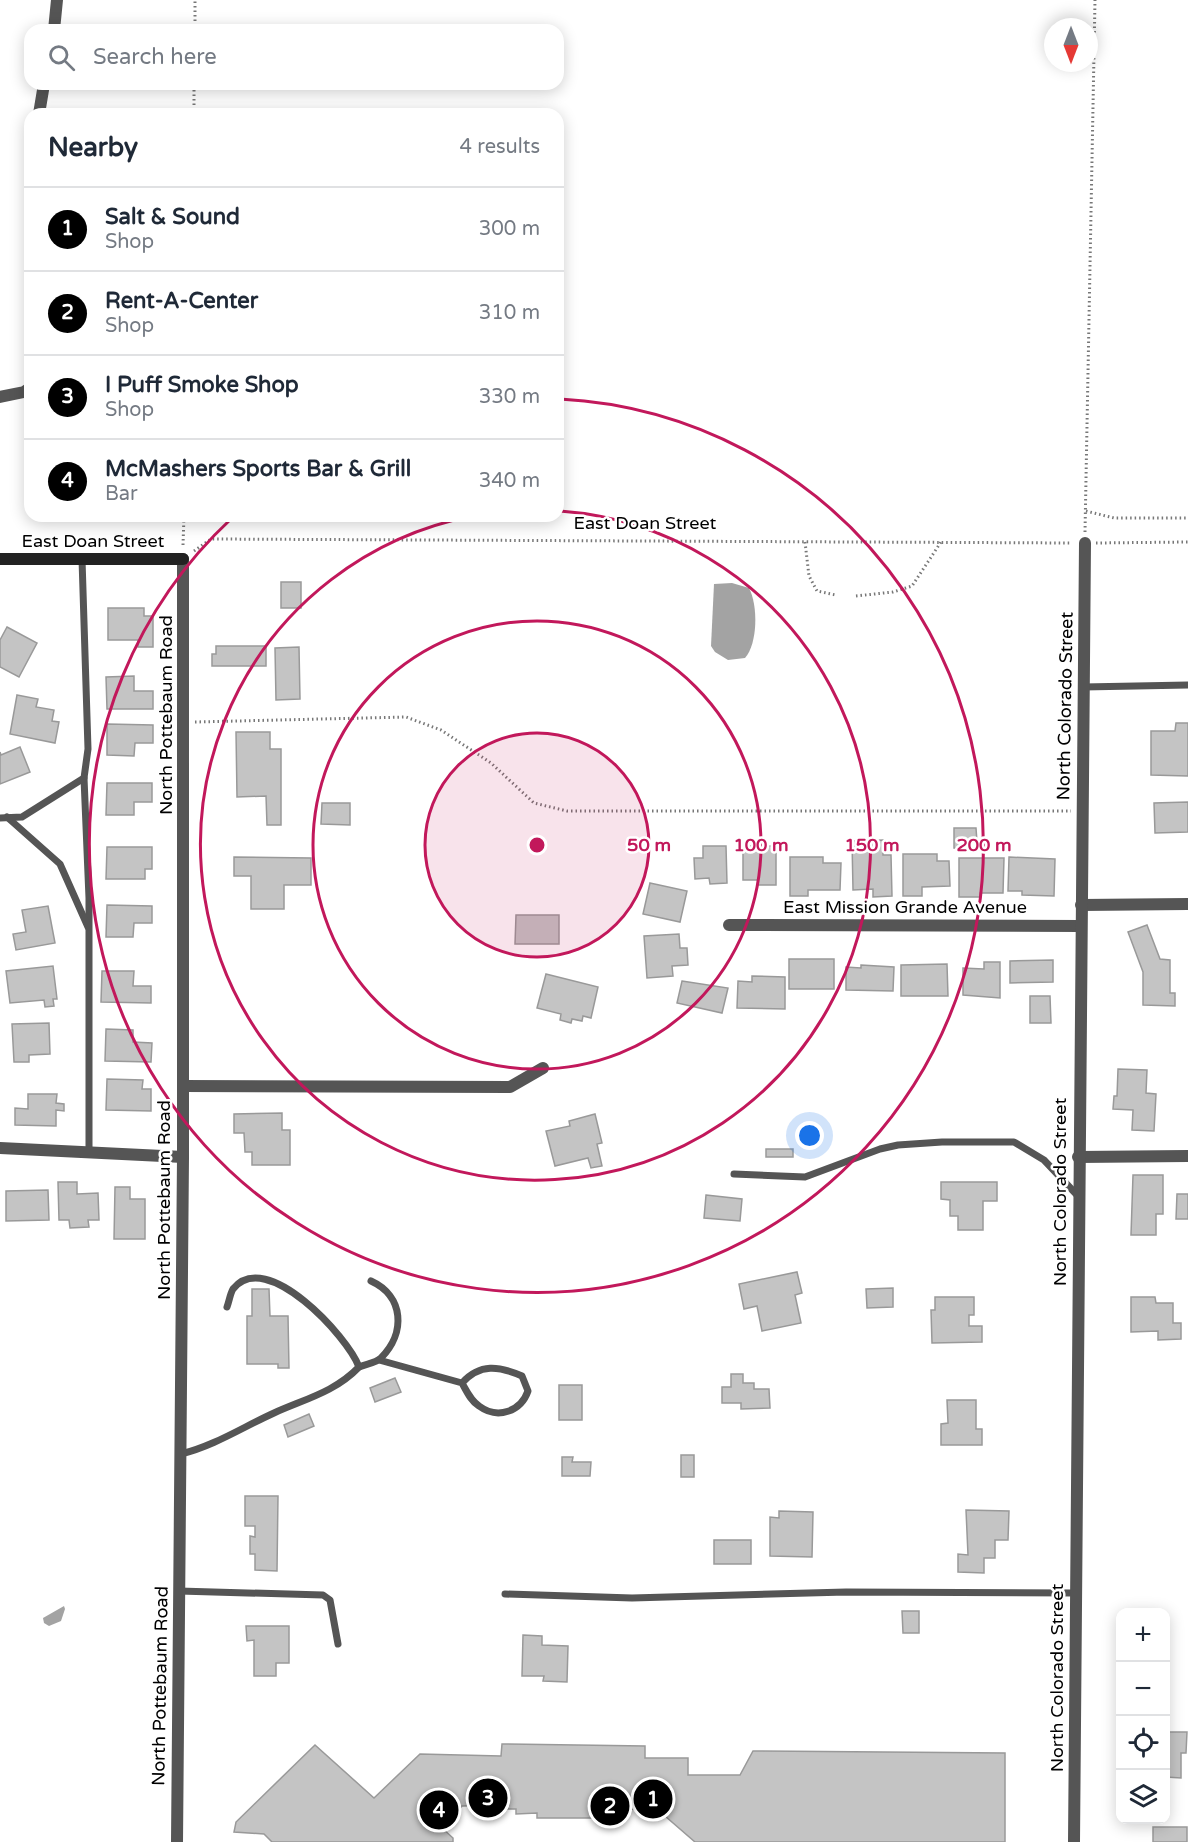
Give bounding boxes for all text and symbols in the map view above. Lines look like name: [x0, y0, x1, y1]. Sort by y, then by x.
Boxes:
north arrow: [1044, 18, 1098, 72]
search box: [24, 24, 564, 90]
icon: search: [45, 41, 78, 74]
text: Search here: [93, 44, 217, 70]
text: Nearby: [48, 132, 138, 163]
text: 4 results: [460, 135, 540, 159]
text: Salt & Sound: [105, 204, 240, 230]
text: 1: [61, 217, 74, 241]
text: 300 m: [479, 217, 540, 241]
text: Shop: [105, 230, 154, 254]
text: Rent-A-Center: [105, 288, 258, 314]
text: 2: [61, 301, 74, 325]
text: 310 m: [479, 301, 540, 325]
text: Shop: [105, 314, 154, 338]
text: I Puff Smoke Shop: [105, 372, 299, 398]
text: 3: [61, 385, 74, 409]
text: 330 m: [479, 385, 540, 409]
text: Shop: [105, 398, 154, 422]
text: McMashers Sports Bar & Grill: [105, 456, 411, 482]
text: 4: [61, 469, 74, 493]
text: 340 m: [479, 469, 540, 493]
text: Bar: [105, 482, 138, 506]
street label: East Doan Street: [574, 512, 717, 534]
street label: East Doan Street: [22, 530, 165, 552]
street label: North Colorado Street: [1052, 611, 1078, 800]
street label: North Pottebaum Road: [155, 615, 177, 815]
text: 50 m: [627, 834, 671, 856]
text: 100 m: [733, 834, 789, 856]
text: 150 m: [844, 834, 900, 856]
text: 200 m: [956, 834, 1012, 856]
centre of rings: [527, 835, 547, 855]
street label: East Mission Grande Avenue: [783, 896, 1027, 918]
street label: North Colorado Street: [1049, 1098, 1071, 1286]
street label: North Pottebaum Road: [153, 1100, 175, 1300]
your location: [795, 1121, 824, 1150]
street label: North Colorado Street: [1046, 1584, 1068, 1772]
street label: North Pottebaum Road: [147, 1586, 173, 1786]
map controls: [1116, 1608, 1170, 1824]
button: +: [1116, 1608, 1170, 1662]
button: −: [1116, 1662, 1170, 1716]
button: locate: [1116, 1716, 1170, 1770]
button: layers: [1116, 1770, 1170, 1824]
pin: 3: [468, 1776, 508, 1820]
pin: 1: [634, 1776, 672, 1822]
pin: 2: [590, 1784, 630, 1828]
pin: 4: [420, 1788, 458, 1832]

